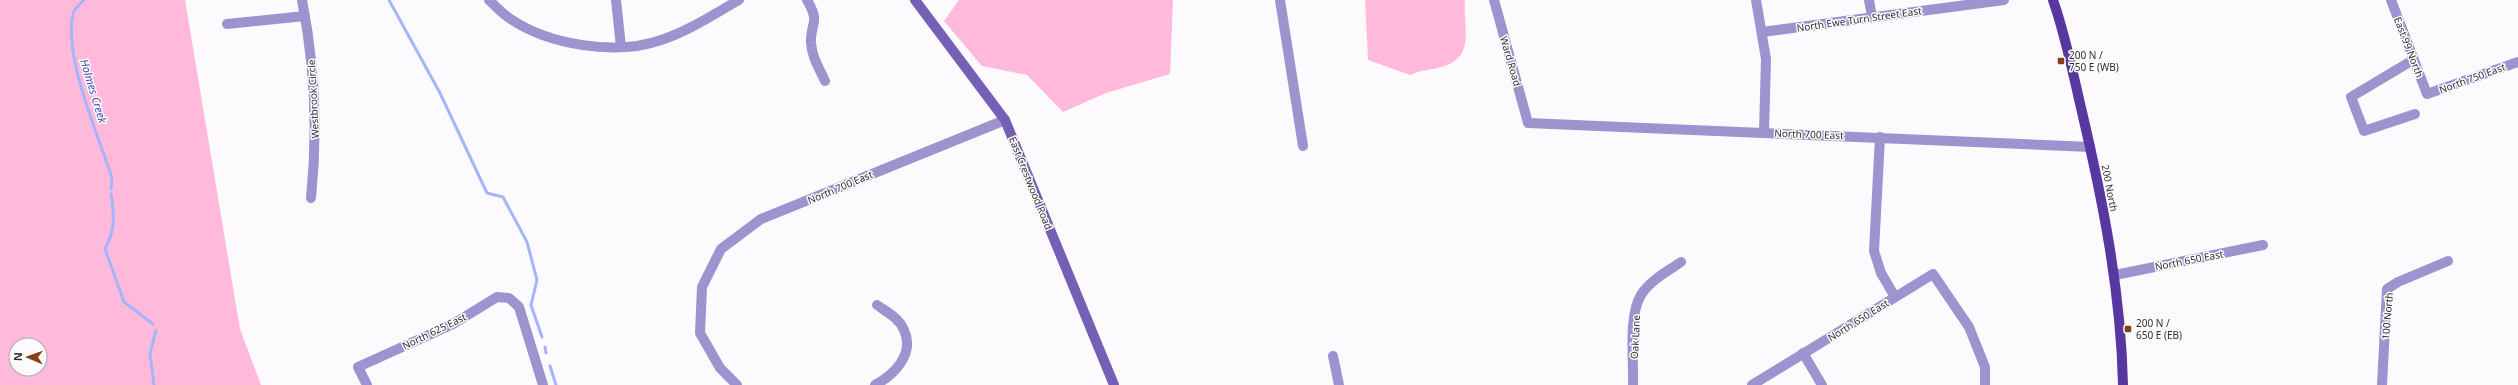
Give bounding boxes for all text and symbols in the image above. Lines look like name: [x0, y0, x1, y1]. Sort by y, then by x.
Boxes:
street label: North Ewe Turn Street East: [1796, 3, 1923, 35]
street label: East 99 North: [2391, 15, 2427, 79]
street label: Ward Road: [1497, 34, 1525, 88]
place label: 200 N / 750 E (WB): [2069, 48, 2119, 74]
marker: 200 N / 750 E (WB): [2056, 56, 2066, 66]
water label: Holmes Creek: [77, 57, 111, 125]
street label: Westbrook Circle: [304, 59, 322, 139]
street label: North 750 East: [2437, 59, 2507, 96]
street label: North 700 East: [1774, 126, 1844, 142]
street label: East Crestwood Road: [1006, 134, 1056, 232]
street label: 200 North: [2099, 163, 2121, 213]
street label: North 700 East: [805, 167, 875, 207]
street label: North 650 East: [2154, 246, 2225, 274]
street label: 100 North: [2378, 292, 2396, 340]
street label: North 650 East: [1825, 295, 1892, 344]
street label: North 625 East: [400, 309, 469, 353]
street label: Oak Lane: [1627, 314, 1643, 359]
place label: 200 N / 650 E (EB): [2136, 316, 2182, 342]
marker: 200 N / 650 E (EB): [2123, 324, 2133, 334]
north arrow: [8, 337, 48, 377]
text: N: [10, 352, 25, 361]

